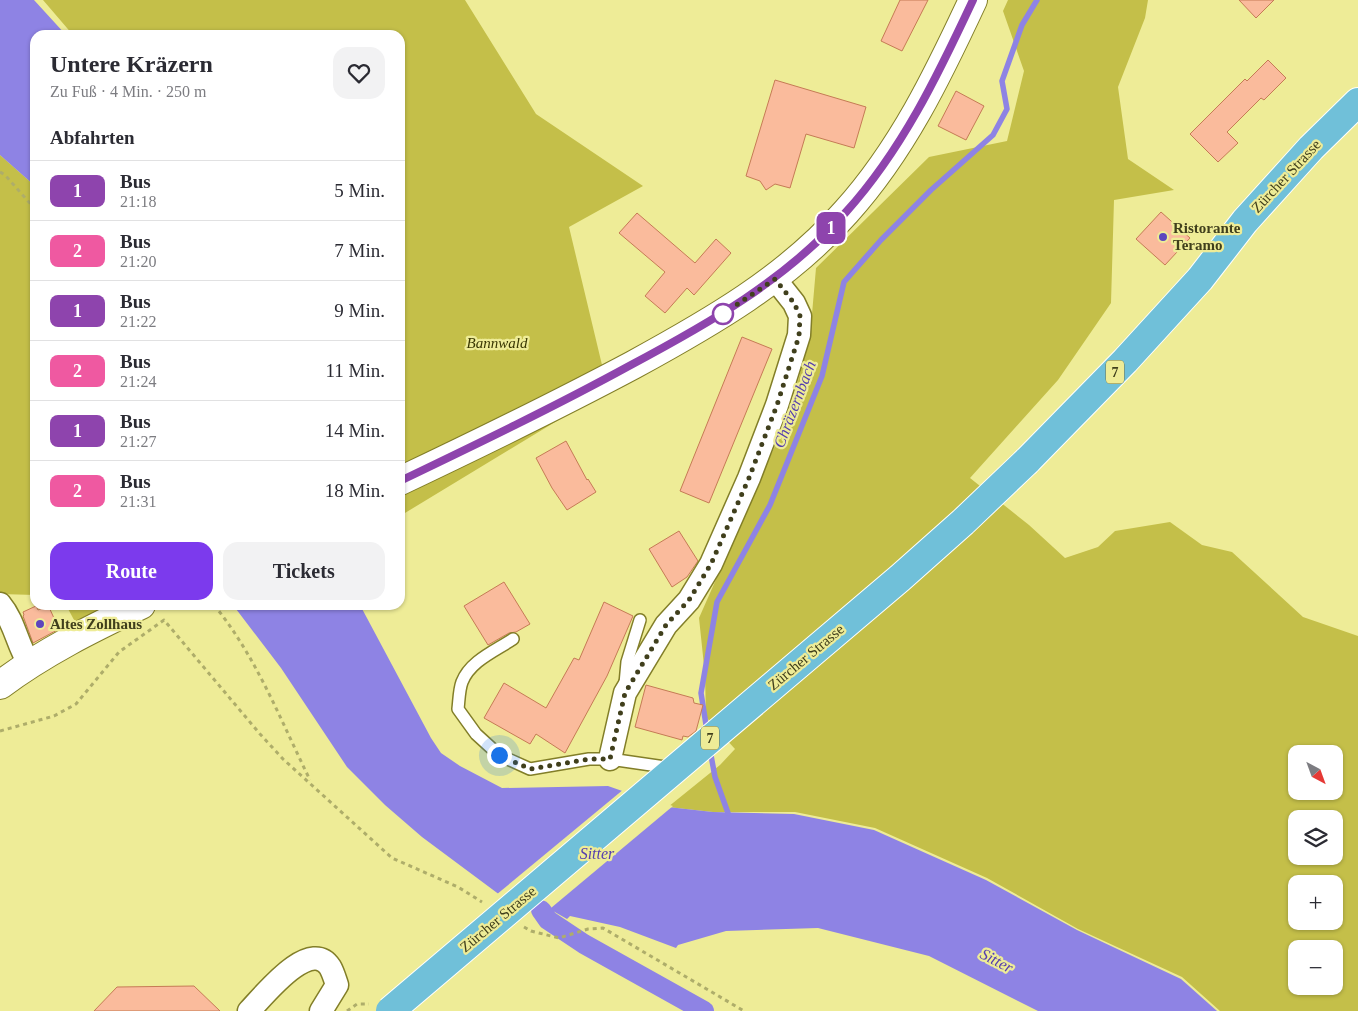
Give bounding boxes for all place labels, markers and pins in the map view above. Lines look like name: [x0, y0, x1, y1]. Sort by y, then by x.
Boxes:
place label: Ristorante Teramo: [1173, 220, 1241, 253]
marker: Ristorante Teramo: [1157, 231, 1169, 243]
unlabelled marker: [712, 303, 734, 325]
place label: Altes Zollhaus: [50, 616, 142, 632]
marker: Altes Zollhaus: [34, 618, 46, 630]

